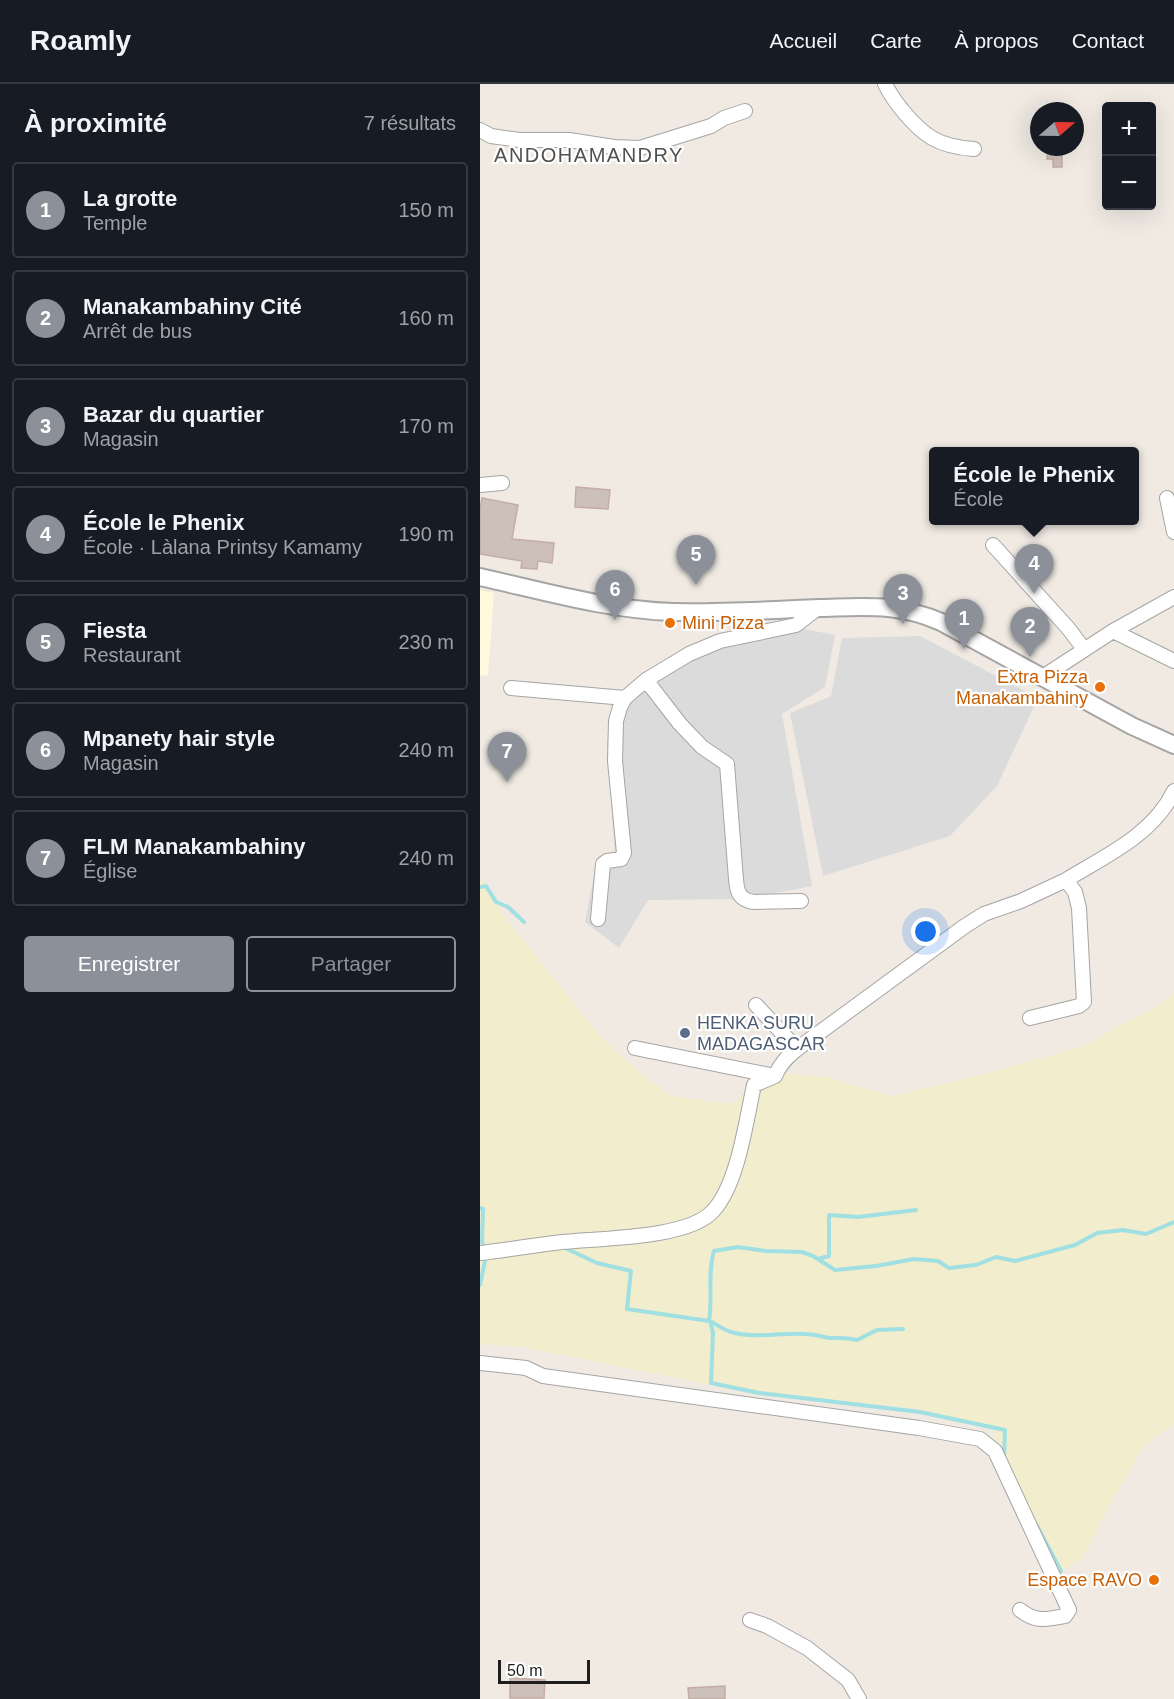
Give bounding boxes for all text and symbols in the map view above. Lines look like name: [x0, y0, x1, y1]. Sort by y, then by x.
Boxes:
text: Roamly: [30, 25, 131, 56]
text: Accueil: [770, 29, 837, 52]
text: Carte: [870, 29, 922, 52]
text: À propos: [955, 29, 1039, 52]
text: Contact: [1072, 29, 1144, 52]
north arrow: [1030, 102, 1084, 156]
map controls: [1102, 102, 1156, 210]
button: +: [1102, 102, 1156, 156]
text: À proximité: [24, 108, 167, 138]
text: 7 résultats: [364, 112, 456, 134]
district label: ANDOHAMANDRY: [494, 144, 684, 166]
button: −: [1102, 156, 1156, 210]
text: La grotte: [83, 186, 177, 211]
text: 1: [40, 199, 51, 221]
text: 150 m: [398, 199, 454, 221]
text: Temple: [83, 212, 147, 234]
text: Manakambahiny Cité: [83, 294, 302, 319]
text: 2: [40, 307, 51, 329]
text: 160 m: [398, 307, 454, 329]
text: Arrêt de bus: [83, 320, 192, 342]
text: Bazar du quartier: [83, 402, 264, 427]
text: 3: [40, 415, 51, 437]
text: 170 m: [398, 415, 454, 437]
text: Magasin: [83, 428, 159, 450]
popup: [929, 447, 1139, 525]
text: École le Phenix: [953, 462, 1115, 487]
text: École: [953, 488, 1003, 510]
text: École le Phenix: [83, 510, 244, 535]
text: 4: [40, 523, 51, 545]
text: 190 m: [398, 523, 454, 545]
text: École · Làlana Printsy Kamamy: [83, 536, 362, 558]
pin: 5: [676, 536, 716, 585]
pin: 4: [1014, 544, 1054, 594]
pin: 6: [596, 570, 634, 620]
pin: 3: [884, 574, 922, 624]
pin: 1: [944, 600, 984, 649]
pin: 2: [1010, 608, 1050, 657]
place label: Mini Pizza: [682, 613, 765, 633]
marker: Mini Pizza: [663, 616, 677, 630]
text: Fiesta: [83, 618, 147, 643]
text: 5: [40, 631, 51, 653]
text: 230 m: [398, 631, 454, 653]
text: Restaurant: [83, 644, 181, 666]
place label: Extra Pizza Manakambahiny: [956, 667, 1089, 708]
marker: Extra Pizza Manakambahiny: [1093, 680, 1107, 694]
text: Mpanety hair style: [83, 726, 275, 751]
pin: 7: [488, 732, 526, 782]
text: 6: [40, 739, 51, 761]
text: 240 m: [398, 739, 454, 761]
text: Magasin: [83, 752, 159, 774]
text: FLM Manakambahiny: [83, 834, 305, 859]
text: 7: [40, 847, 51, 869]
text: 240 m: [398, 847, 454, 869]
text: Église: [83, 860, 137, 882]
your location: [911, 917, 940, 946]
button: Enregistrer: [24, 936, 234, 992]
button: Partager: [246, 936, 456, 992]
place label: HENKA SURU MADAGASCAR: [697, 1013, 825, 1054]
marker: HENKA SURU MADAGASCAR: [678, 1026, 692, 1040]
place label: Espace RAVO: [1027, 1570, 1142, 1590]
marker: Espace RAVO: [1147, 1573, 1161, 1587]
scale bar: [498, 1657, 590, 1684]
text: 50 m: [507, 1662, 543, 1679]

